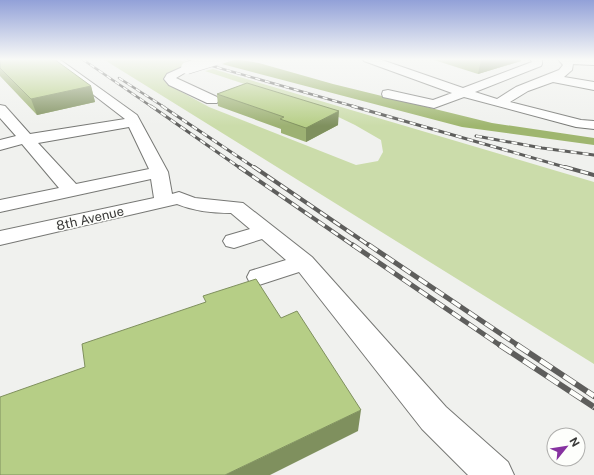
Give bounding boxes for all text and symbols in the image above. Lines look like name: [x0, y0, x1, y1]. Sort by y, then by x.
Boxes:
street label: 8th Avenue: [55, 203, 125, 234]
north arrow: [546, 427, 586, 467]
text: N: [567, 435, 582, 449]

